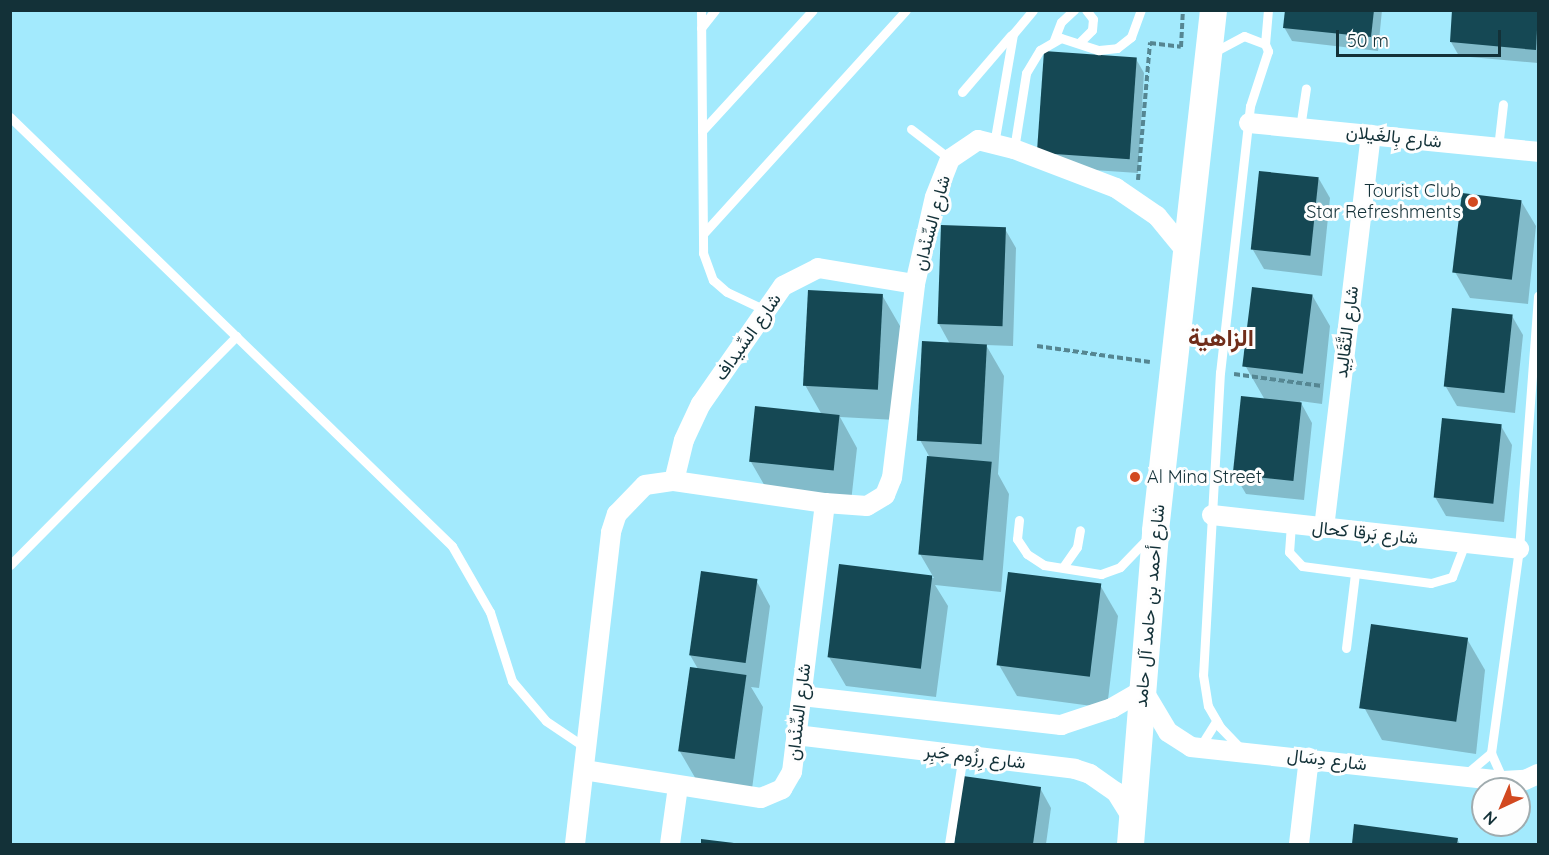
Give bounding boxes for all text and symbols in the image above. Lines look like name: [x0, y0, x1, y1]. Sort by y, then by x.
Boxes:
scale bar: [1339, 18, 1504, 56]
text: 50 m: [1347, 29, 1389, 52]
street label: شارع بِالغَيلان: [1345, 121, 1443, 153]
street label: شارع السِّنْدان: [909, 173, 955, 273]
place label: Tourist Club Star Refreshments: [1306, 181, 1461, 224]
marker: Tourist Club Star Refreshments: [1466, 195, 1480, 209]
street label: شارع التَّقَالِيد: [1331, 285, 1363, 379]
street label: شارع السِّيداف: [710, 289, 786, 385]
district label: الزاهية: [1188, 324, 1254, 352]
place label: Al Mina Street: [1147, 466, 1262, 488]
marker: Al Mina Street: [1128, 470, 1142, 484]
street label: شارع أحمد بن حامد آل حامد: [1130, 503, 1170, 709]
street label: شارع بَرقا كحال: [1311, 517, 1419, 549]
street label: شارع السِّنْدان: [782, 662, 816, 762]
street label: شارع رِزُوم جَبِر: [923, 740, 1027, 774]
street label: شارع دِسَال: [1286, 744, 1368, 776]
north arrow: [1471, 777, 1531, 837]
text: N: [1479, 807, 1501, 830]

